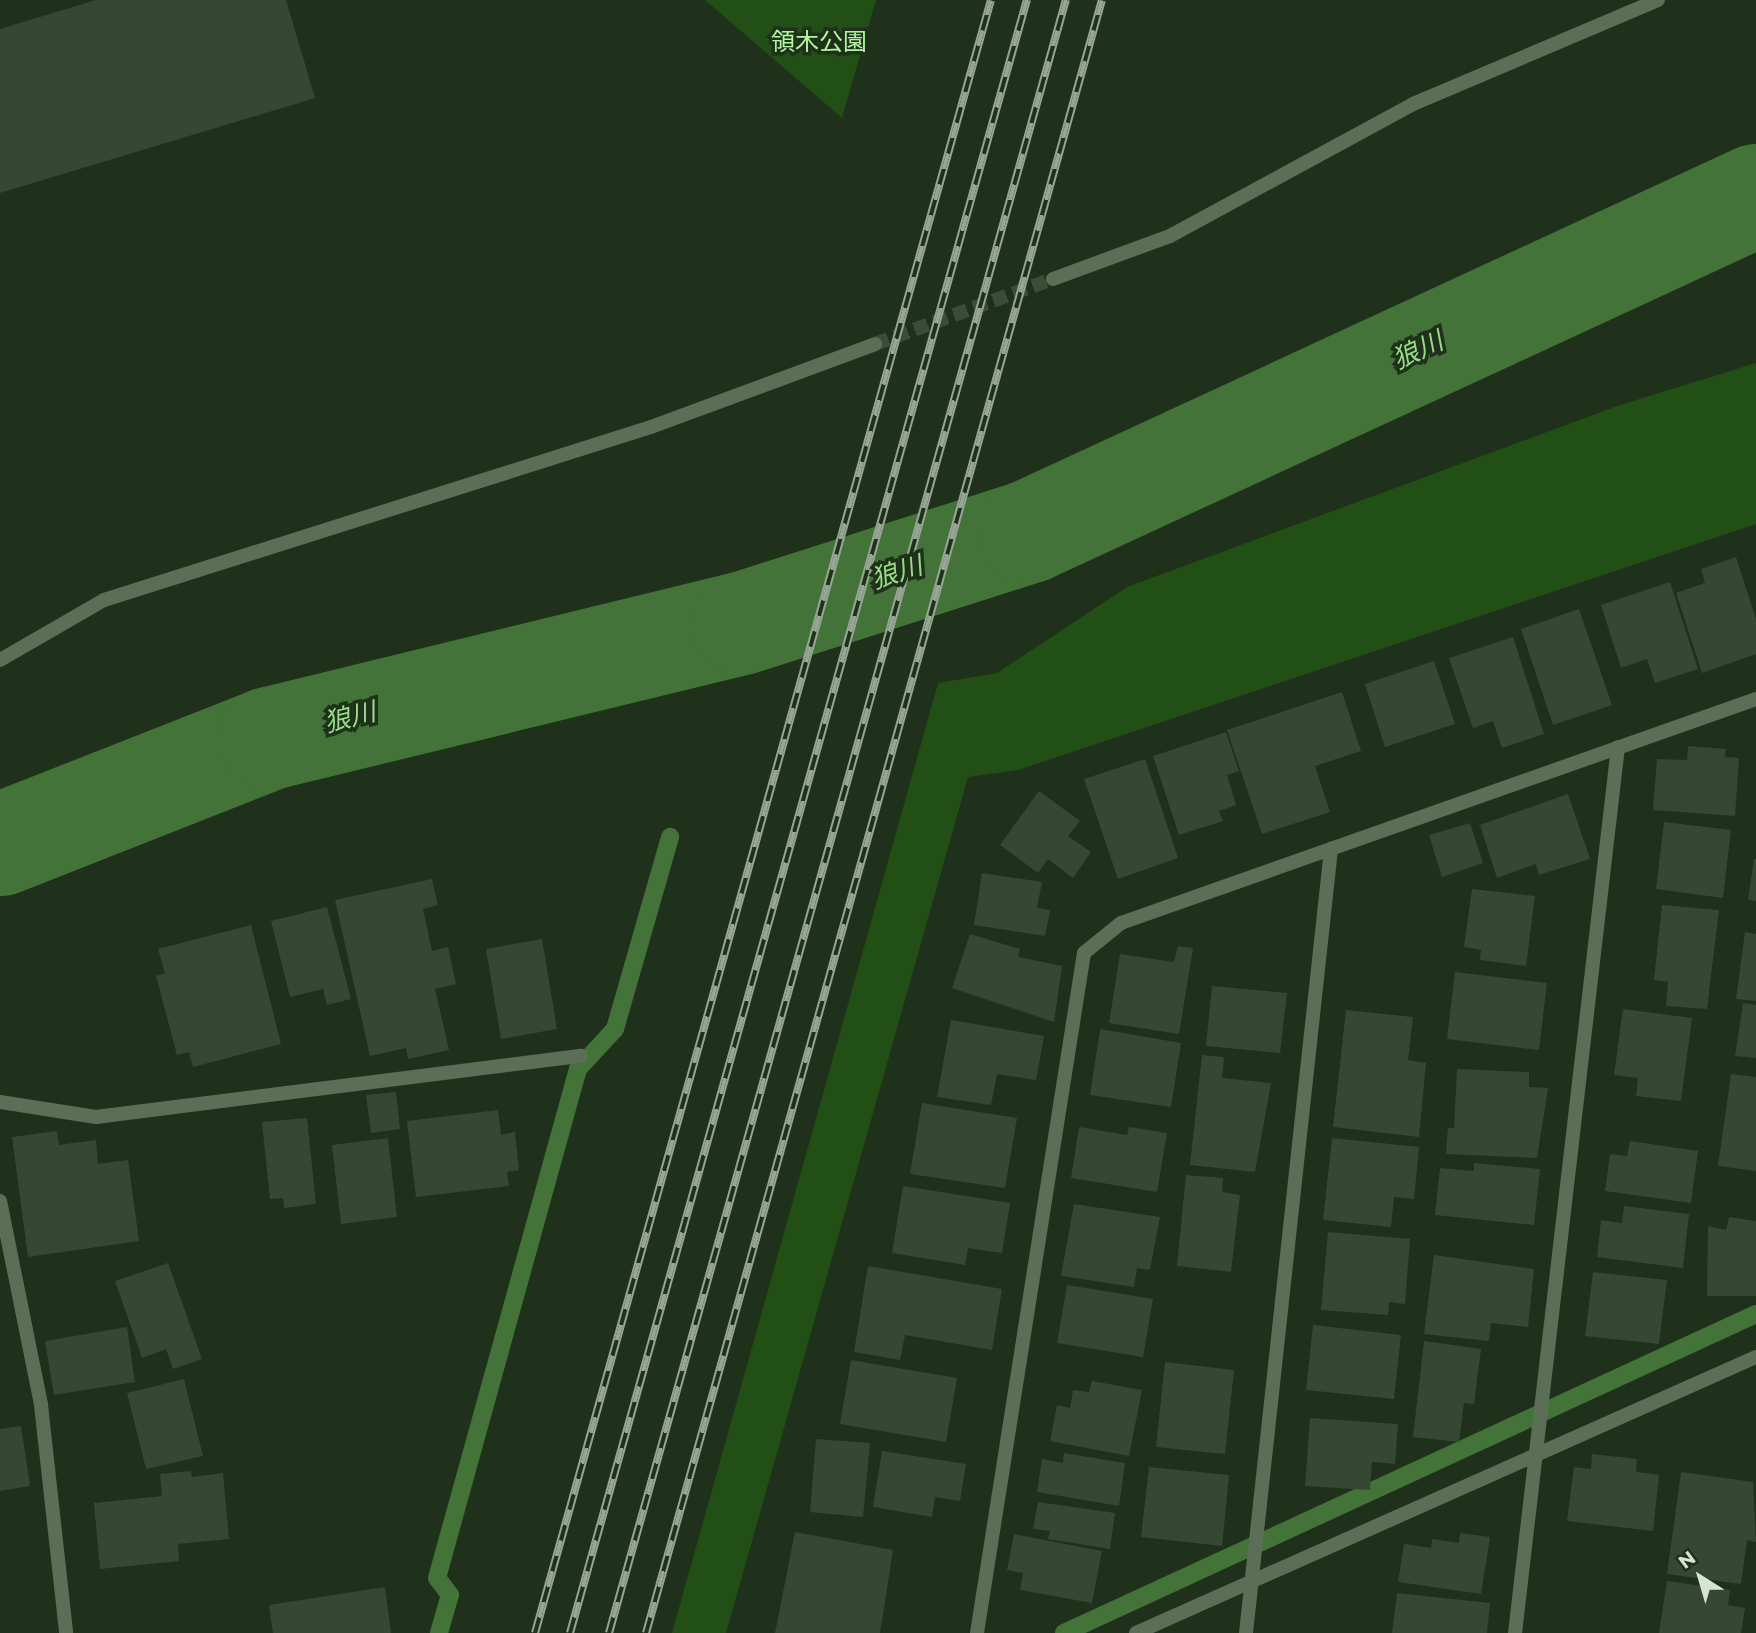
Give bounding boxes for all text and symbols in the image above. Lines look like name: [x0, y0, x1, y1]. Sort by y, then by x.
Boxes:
park label: 領木公園: [771, 28, 867, 56]
water label: 狼川: [1388, 326, 1448, 376]
water label: 狼川: [867, 550, 927, 596]
water label: 狼川: [321, 697, 379, 739]
north arrow: [1665, 1542, 1735, 1612]
text: N: [1674, 1546, 1700, 1574]

